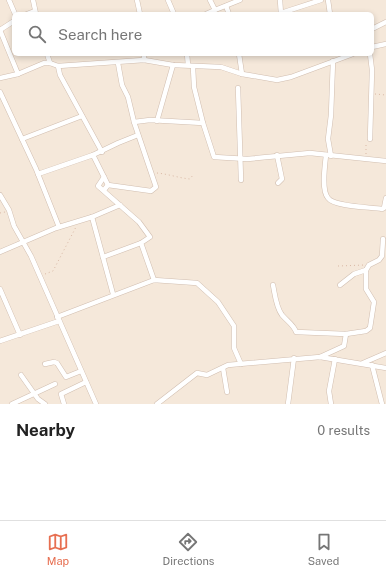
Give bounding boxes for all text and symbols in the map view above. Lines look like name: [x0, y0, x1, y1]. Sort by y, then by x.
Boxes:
search box: [12, 12, 374, 56]
icon: search: [26, 23, 48, 45]
text: Search here: [58, 26, 142, 43]
text: Nearby: [16, 420, 75, 440]
text: 0 results: [317, 423, 370, 438]
tab: Map: [47, 531, 69, 567]
tab: Directions: [163, 531, 214, 567]
tab: Saved: [308, 531, 339, 567]

